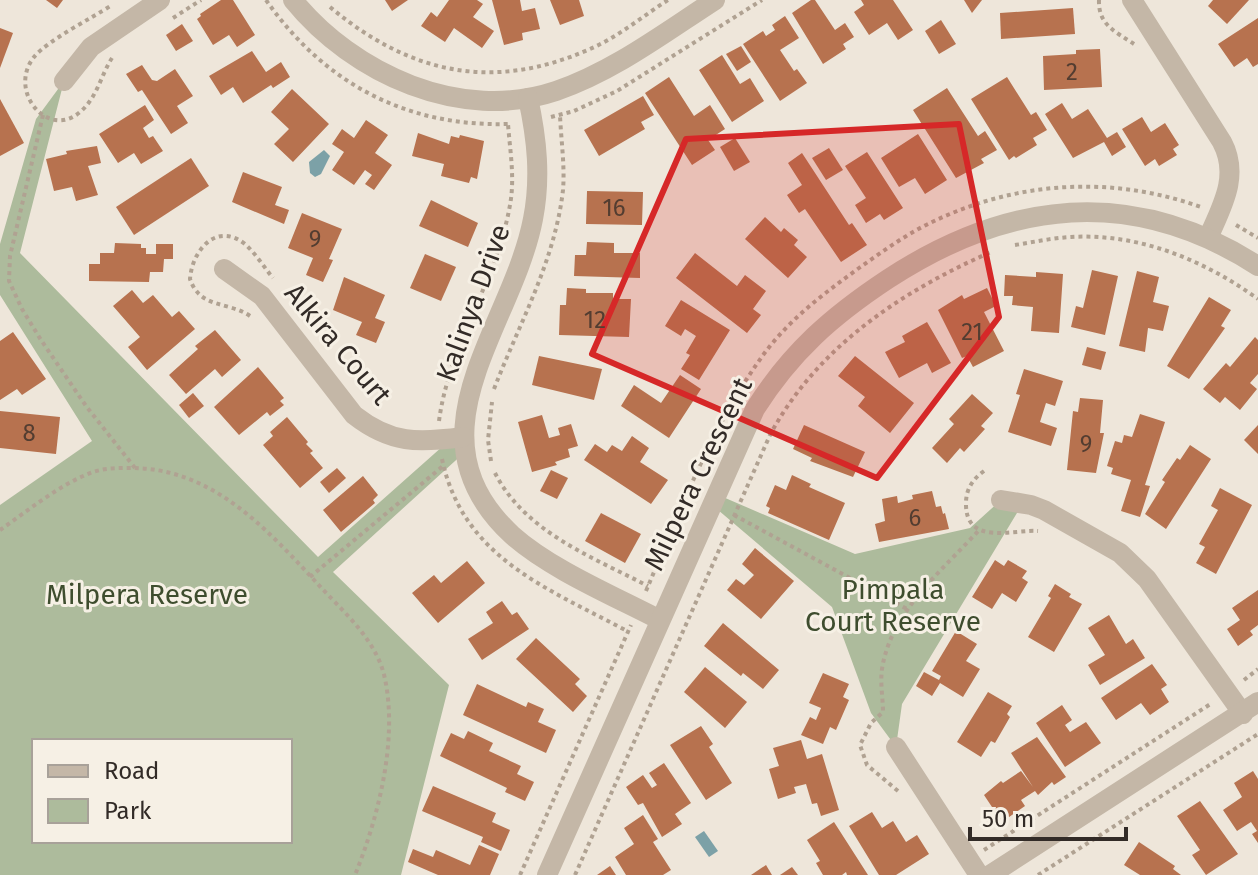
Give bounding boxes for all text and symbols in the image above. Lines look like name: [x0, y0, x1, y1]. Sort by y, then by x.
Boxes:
house number: 2: [1066, 58, 1078, 86]
house number: 16: [602, 194, 626, 222]
street label: Kalinya Drive: [429, 220, 517, 386]
house number: 9: [309, 225, 321, 253]
street label: Alkira Court: [278, 277, 399, 412]
house number: 12: [584, 306, 606, 334]
house number: 21: [961, 318, 983, 346]
street label: Milpera Crescent: [637, 371, 759, 576]
house number: 8: [22, 419, 36, 447]
house number: 9: [1080, 430, 1092, 458]
house number: 6: [909, 504, 921, 532]
park label: Pimpala Court Reserve: [805, 573, 981, 638]
park label: Milpera Reserve: [46, 578, 248, 611]
legend: [32, 739, 292, 843]
text: Road: [104, 757, 159, 785]
scale bar: [970, 791, 1126, 841]
text: Park: [104, 797, 152, 825]
text: 50 m: [982, 805, 1034, 833]

